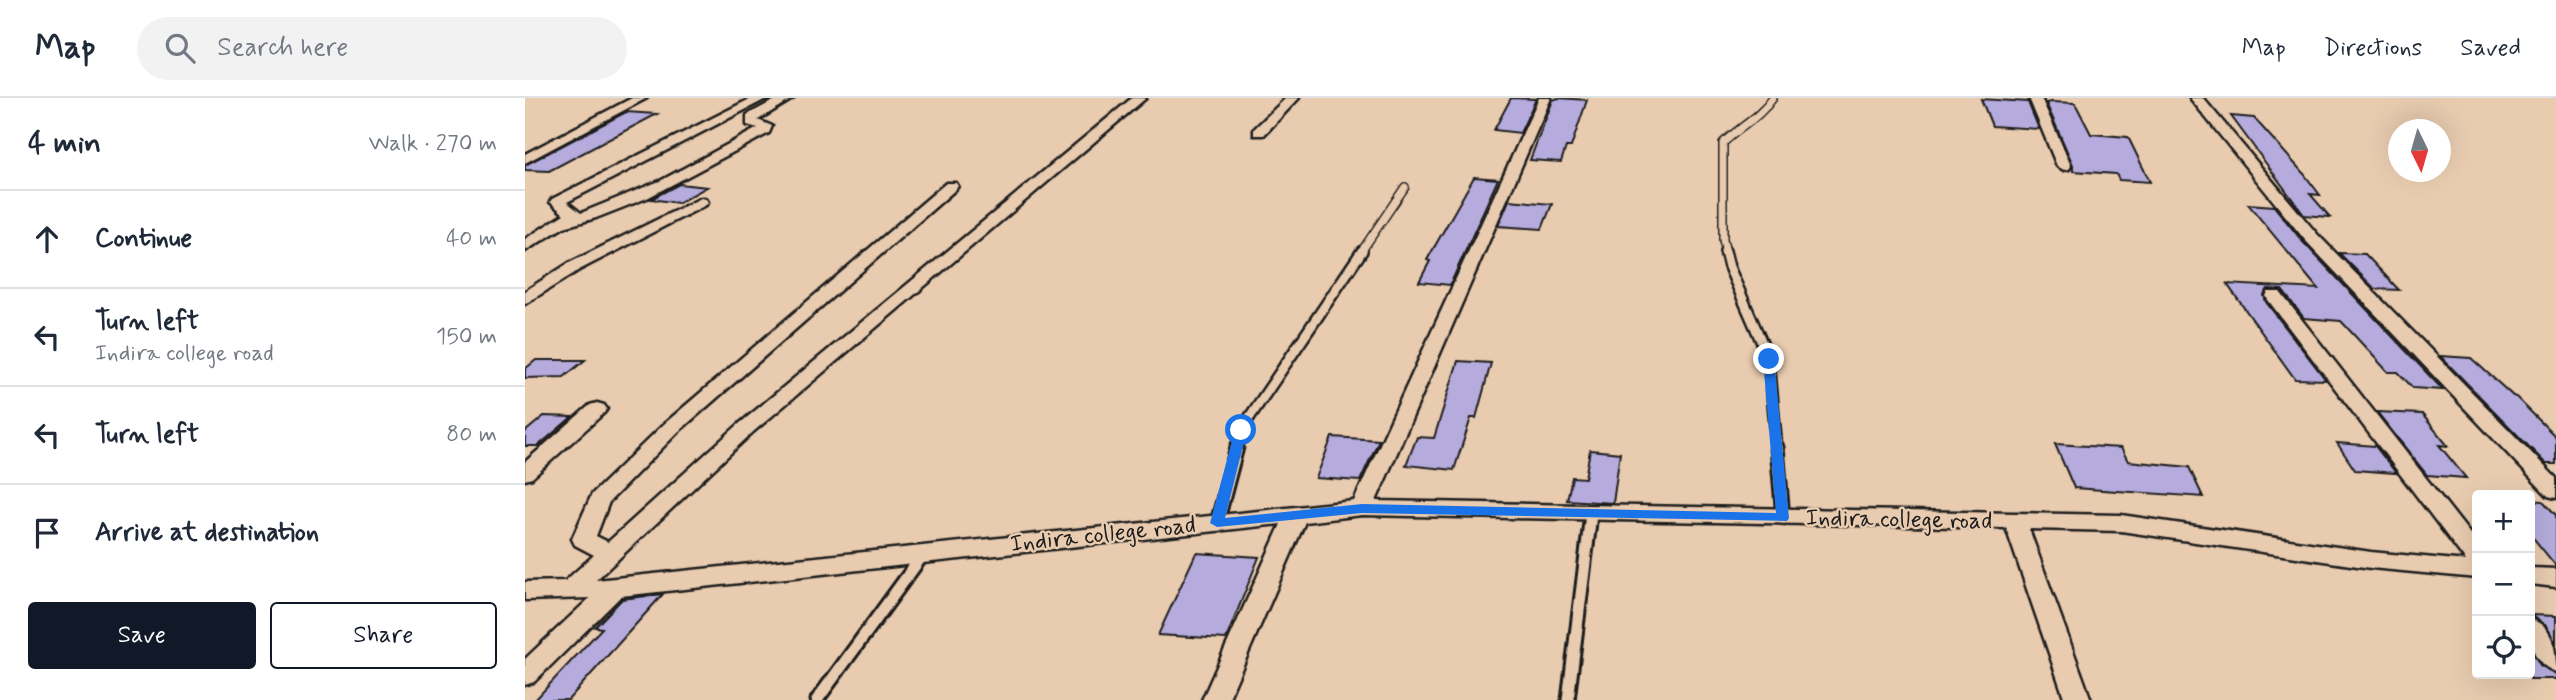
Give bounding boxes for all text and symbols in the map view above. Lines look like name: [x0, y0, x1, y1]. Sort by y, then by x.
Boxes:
search box: [137, 17, 627, 80]
text: Map: [35, 26, 95, 70]
icon: search: [161, 29, 199, 67]
text: Search here: [217, 31, 348, 65]
text: Map: [2242, 33, 2286, 64]
text: Directions: [2324, 33, 2422, 64]
text: Saved: [2460, 33, 2521, 64]
north arrow: [2388, 119, 2451, 182]
text: 4 min: [28, 124, 101, 163]
text: Walk · 270 m: [368, 129, 497, 159]
icon: ahead: [28, 220, 66, 258]
text: Continue: [95, 222, 192, 256]
text: 40 m: [446, 224, 497, 254]
text: Turn left: [95, 305, 199, 339]
icon: left: [28, 318, 66, 356]
text: 150 m: [436, 322, 497, 352]
text: Indira college road: [95, 339, 274, 369]
route end: [1753, 343, 1784, 374]
route start: [1225, 414, 1256, 445]
icon: left: [28, 416, 66, 454]
text: Turn left: [95, 418, 199, 452]
text: 80 m: [446, 420, 497, 450]
map controls: [2472, 490, 2535, 679]
button: +: [2472, 490, 2535, 553]
street label: Indira college road: [1805, 503, 1993, 537]
street label: Indira college road: [1009, 510, 1197, 560]
icon: arrive: [28, 514, 66, 552]
text: Arrive at destination: [95, 516, 319, 550]
button: −: [2472, 553, 2535, 616]
button: Save: [28, 602, 256, 669]
button: Share: [270, 602, 497, 669]
button: locate: [2472, 616, 2535, 679]

